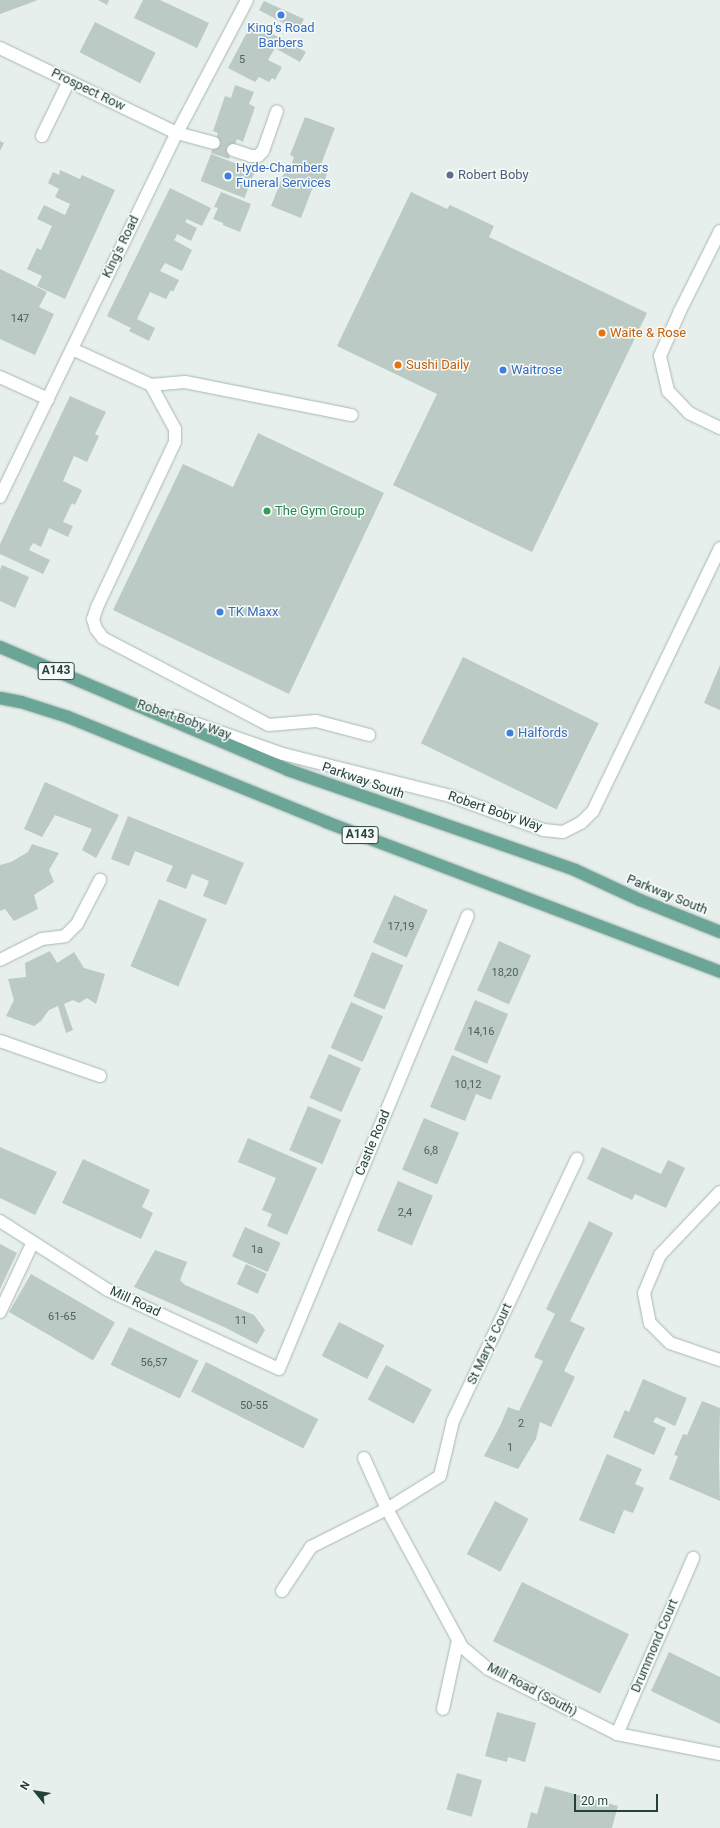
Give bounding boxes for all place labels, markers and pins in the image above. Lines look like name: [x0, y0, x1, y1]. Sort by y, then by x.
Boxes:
marker: King's Road Barbers: [276, 10, 286, 20]
place label: King's Road Barbers: [247, 21, 315, 52]
place label: Hyde-Chambers Funeral Services: [236, 161, 331, 192]
place label: Robert Boby: [458, 167, 529, 183]
marker: Robert Boby: [445, 170, 455, 180]
marker: Hyde-Chambers Funeral Services: [223, 171, 233, 181]
place label: Waite & Rose: [610, 325, 686, 341]
marker: Waite & Rose: [597, 328, 607, 338]
place label: Sushi Daily: [406, 357, 469, 373]
marker: Sushi Daily: [393, 360, 403, 370]
place label: Waitrose: [511, 362, 562, 378]
marker: Waitrose: [498, 365, 508, 375]
place label: The Gym Group: [275, 503, 365, 519]
marker: The Gym Group: [262, 506, 272, 516]
place label: TK Maxx: [228, 604, 278, 620]
marker: TK Maxx: [215, 607, 225, 617]
place label: Halfords: [518, 725, 568, 741]
marker: Halfords: [505, 728, 515, 738]

